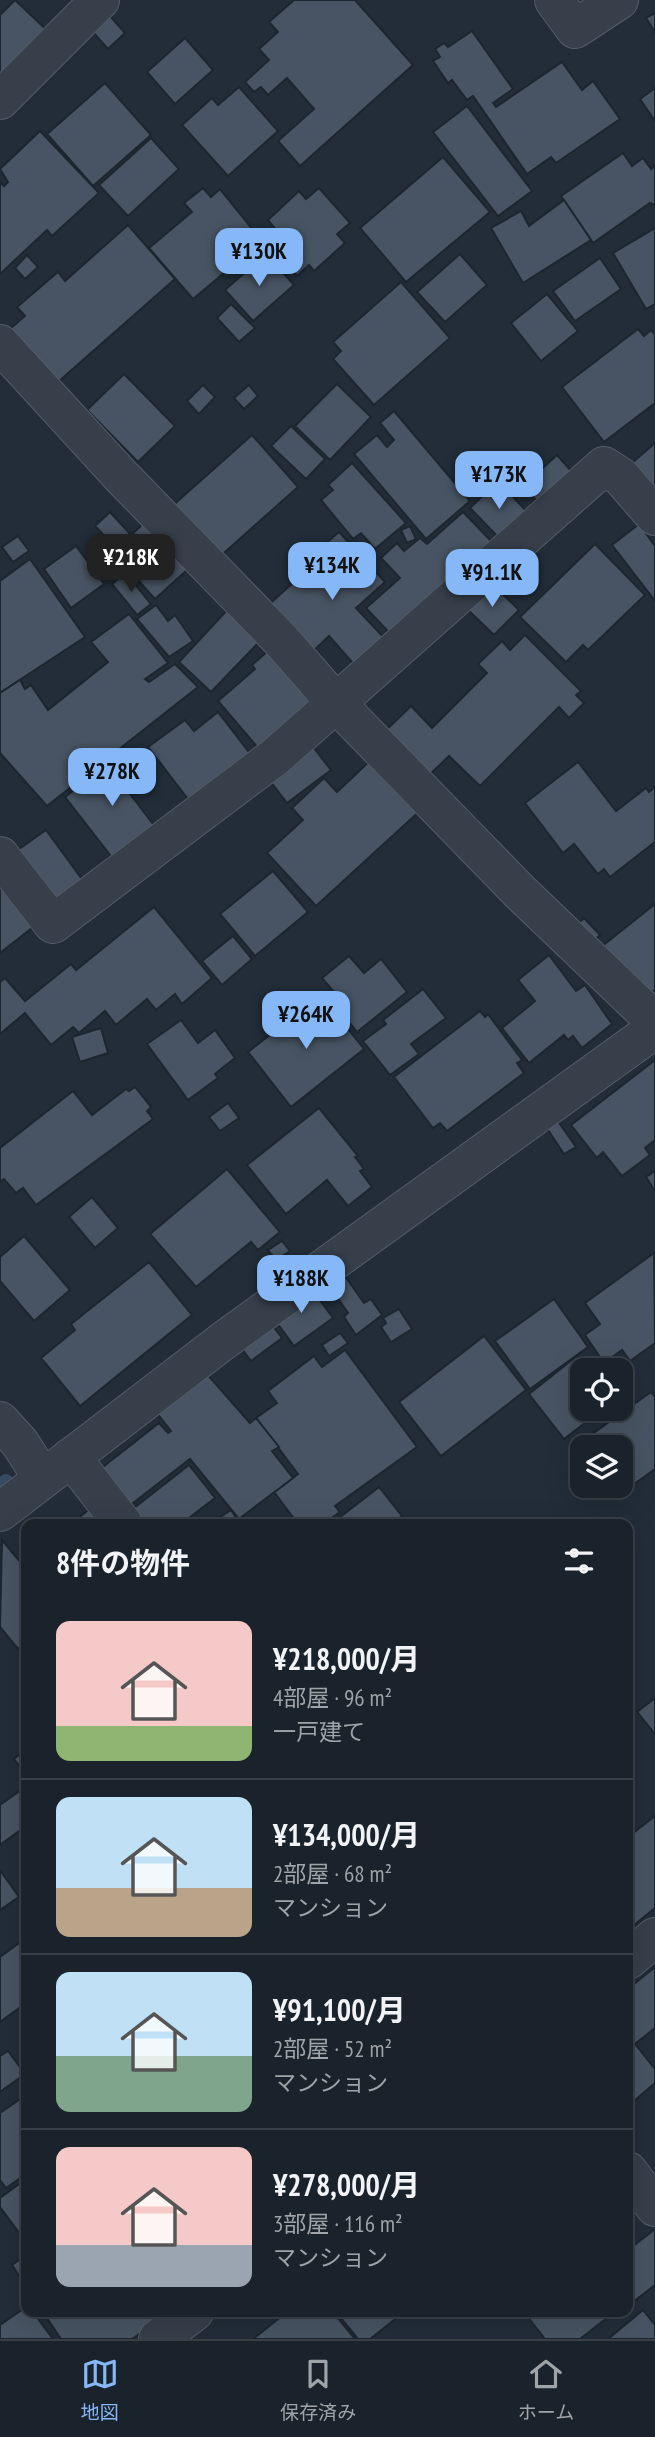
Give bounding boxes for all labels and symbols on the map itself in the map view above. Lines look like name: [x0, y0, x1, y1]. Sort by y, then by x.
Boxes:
pin: ¥130K: [210, 229, 308, 288]
pin: ¥173K: [450, 452, 548, 511]
pin: ¥218K: [82, 534, 180, 594]
pin: ¥134K: [283, 542, 381, 602]
pin: ¥91.1K: [435, 550, 549, 609]
pin: ¥278K: [63, 748, 161, 808]
pin: ¥264K: [257, 992, 355, 1051]
pin: ¥188K: [252, 1256, 350, 1315]

